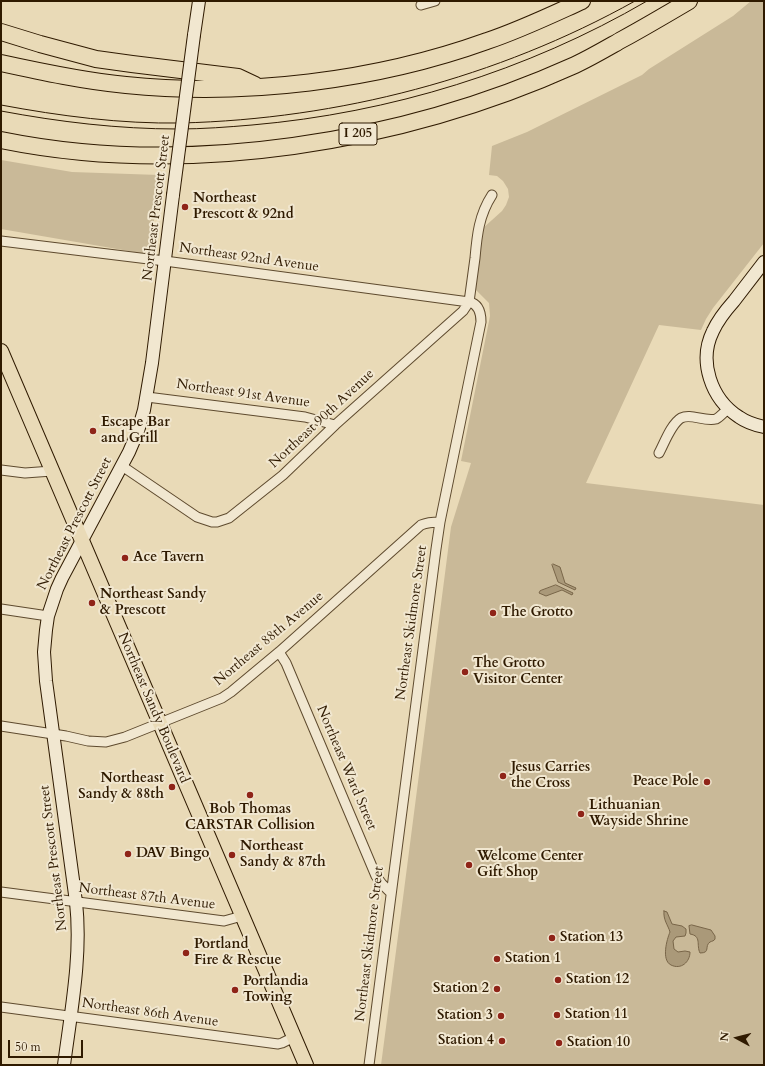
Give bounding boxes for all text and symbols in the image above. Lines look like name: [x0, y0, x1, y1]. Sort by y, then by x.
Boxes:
road number: I 205: [339, 123, 377, 145]
street label: Northeast Prescott Street: [140, 134, 174, 282]
place label: Northeast Prescott & 92nd: [193, 191, 294, 224]
marker: Northeast Prescott & 92nd: [180, 202, 190, 212]
street label: Northeast 92nd Avenue: [178, 240, 320, 276]
street label: Northeast 90th Avenue: [266, 366, 378, 472]
street label: Northeast 91st Avenue: [175, 376, 311, 412]
place label: Escape Bar and Grill: [101, 415, 170, 448]
marker: Escape Bar and Grill: [88, 426, 98, 436]
street label: Northeast Prescott Street: [34, 455, 116, 593]
street label: Northeast Skidmore Street: [393, 544, 431, 702]
place label: Ace Tavern: [133, 550, 204, 566]
marker: Ace Tavern: [120, 553, 130, 563]
place label: Northeast Sandy & Prescott: [100, 587, 207, 620]
street label: Northeast 88th Avenue: [211, 588, 327, 690]
marker: Northeast Sandy & Prescott: [87, 598, 97, 608]
place label: The Grotto: [501, 605, 573, 621]
marker: The Grotto: [488, 608, 498, 618]
street label: Northeast Sandy Boulevard: [114, 630, 192, 786]
place label: The Grotto Visitor Center: [473, 656, 563, 688]
marker: The Grotto Visitor Center: [460, 667, 470, 677]
street label: Northeast Ward Street: [312, 703, 380, 833]
place label: Jesus Carries the Cross: [511, 760, 590, 792]
place label: Northeast Sandy & 88th: [78, 771, 164, 804]
marker: Jesus Carries the Cross: [498, 771, 508, 781]
place label: Peace Pole: [633, 774, 699, 790]
marker: Peace Pole: [702, 777, 712, 787]
marker: Northeast Sandy & 88th: [167, 782, 177, 792]
street label: Northeast Prescott Street: [37, 784, 71, 932]
marker: Bob Thomas CARSTAR Collision: [245, 790, 255, 800]
place label: Lithuanian Wayside Shrine: [589, 798, 689, 830]
place label: Bob Thomas CARSTAR Collision: [185, 802, 315, 834]
marker: Lithuanian Wayside Shrine: [576, 809, 586, 819]
place label: Northeast Sandy & 87th: [240, 839, 326, 872]
place label: DAV Bingo: [136, 846, 210, 862]
marker: DAV Bingo: [123, 849, 133, 859]
place label: Welcome Center Gift Shop: [477, 849, 583, 882]
marker: Northeast Sandy & 87th: [227, 850, 237, 860]
marker: Welcome Center Gift Shop: [464, 860, 474, 870]
street label: Northeast Skidmore Street: [352, 865, 388, 1023]
street label: Northeast 87th Avenue: [78, 880, 216, 914]
place label: Station 13: [560, 930, 623, 946]
marker: Station 13: [547, 933, 557, 943]
place label: Portland Fire & Rescue: [194, 937, 281, 970]
marker: Portland Fire & Rescue: [181, 948, 191, 958]
place label: Station 1: [505, 951, 561, 967]
marker: Station 1: [492, 954, 502, 964]
place label: Station 12: [566, 972, 629, 988]
place label: Portlandia Towing: [243, 974, 308, 1006]
marker: Station 12: [553, 975, 563, 985]
place label: Station 2: [433, 981, 489, 997]
marker: Station 2: [492, 984, 502, 994]
marker: Portlandia Towing: [230, 985, 240, 995]
street label: Northeast 86th Avenue: [81, 995, 219, 1031]
place label: Station 11: [565, 1007, 628, 1023]
place label: Station 3: [437, 1008, 493, 1024]
marker: Station 11: [552, 1010, 562, 1020]
marker: Station 3: [496, 1011, 506, 1021]
north arrow: [717, 1018, 757, 1058]
text: N: [717, 1031, 733, 1042]
scale bar: [10, 1032, 85, 1058]
place label: Station 4: [438, 1033, 494, 1049]
place label: Station 10: [567, 1035, 630, 1051]
marker: Station 4: [497, 1036, 507, 1046]
marker: Station 10: [554, 1038, 564, 1048]
text: 50 m: [15, 1039, 41, 1055]

